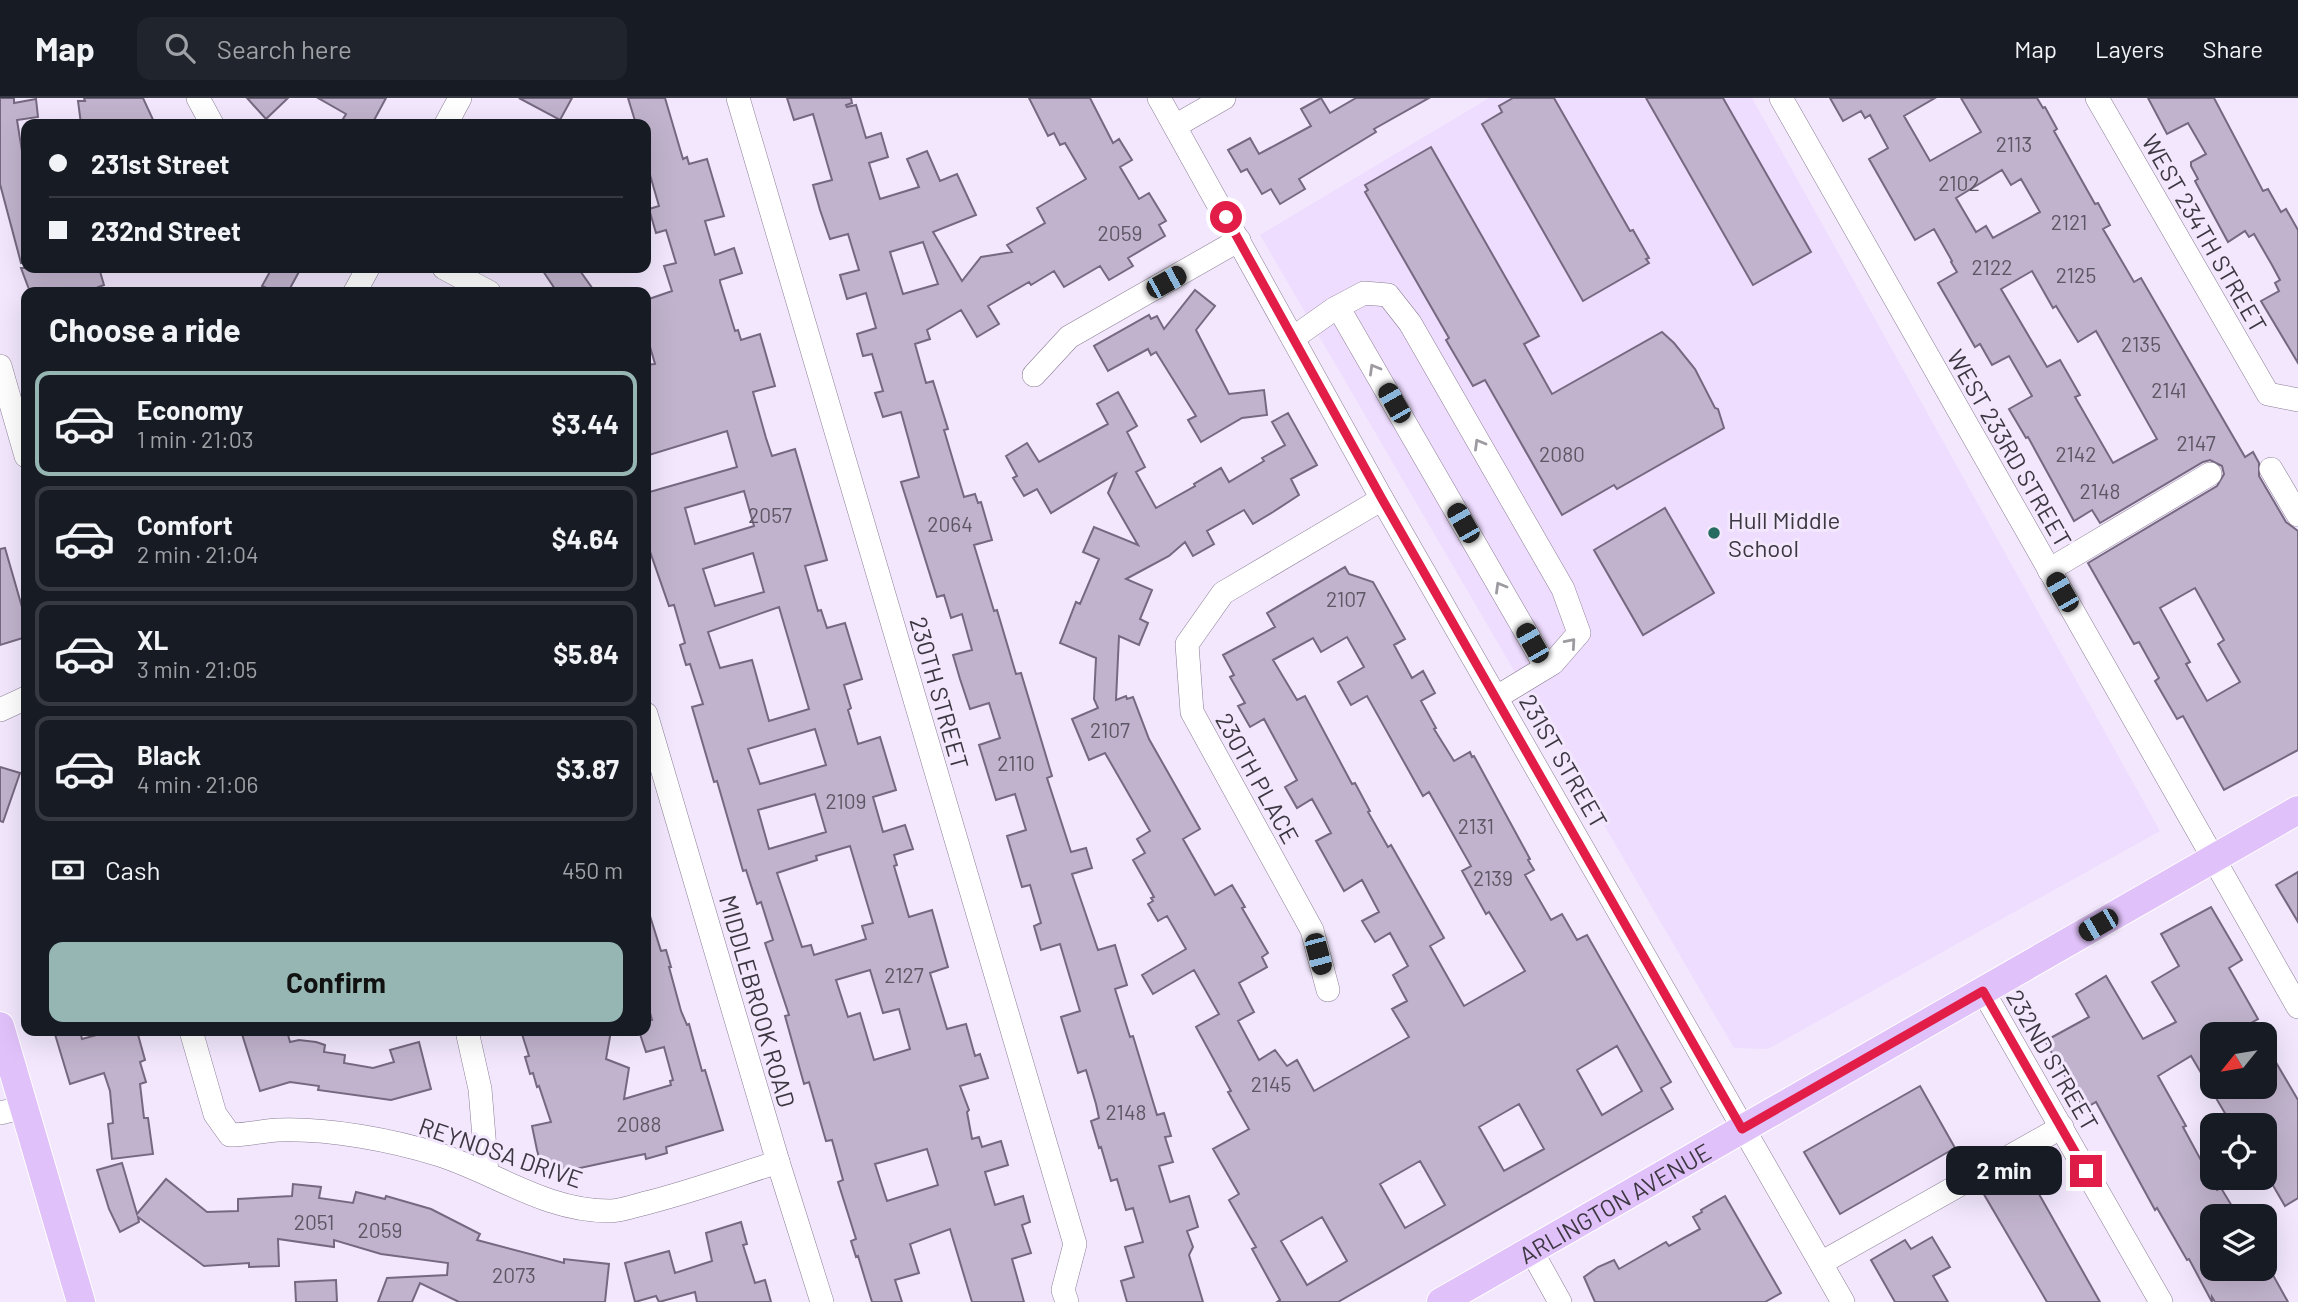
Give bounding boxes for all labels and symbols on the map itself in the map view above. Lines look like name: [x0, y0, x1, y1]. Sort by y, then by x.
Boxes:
street label: WEST 234TH STREET: [2136, 129, 2274, 337]
house number: 2113: [1996, 131, 2032, 156]
house number: 2102: [1938, 170, 1980, 195]
route start: [1210, 201, 1242, 233]
house number: 2121: [2051, 209, 2087, 234]
house number: 2059: [1098, 220, 1142, 245]
house number: 2122: [1972, 254, 2012, 279]
house number: 2125: [2056, 262, 2096, 287]
car: [1143, 263, 1190, 301]
house number: 2135: [2121, 331, 2161, 356]
street label: WEST 233RD STREET: [1942, 344, 2078, 552]
one-way arrow: [1369, 363, 1382, 376]
house number: 2141: [2151, 377, 2187, 402]
car: [1375, 380, 1414, 426]
house number: 2147: [2176, 430, 2216, 455]
one-way arrow: [1474, 438, 1487, 451]
house number: 2080: [1539, 441, 1585, 466]
house number: 2142: [2055, 441, 2097, 466]
house number: 2148: [2080, 478, 2120, 503]
car: [1444, 500, 1483, 546]
house number: 2057: [748, 502, 792, 527]
place label: Hull Middle School: [1728, 505, 1840, 562]
house number: 2064: [927, 511, 973, 536]
marker: Hull Middle School: [1706, 525, 1722, 541]
car: [2043, 569, 2082, 615]
one-way arrow: [1495, 582, 1508, 595]
house number: 2107: [1326, 586, 1366, 611]
street label: 230TH STREET: [904, 613, 976, 773]
car: [1513, 620, 1552, 666]
one-way arrow: [1563, 638, 1575, 651]
street label: 231ST STREET: [1514, 689, 1614, 833]
street label: 230TH PLACE: [1210, 708, 1306, 848]
house number: 2107: [1090, 717, 1130, 742]
house number: 2110: [997, 750, 1035, 775]
house number: 2109: [825, 788, 867, 813]
house number: 2131: [1458, 813, 1494, 838]
house number: 2139: [1473, 865, 1513, 890]
street label: MIDDLEBROOK ROAD: [714, 892, 802, 1110]
car: [2075, 905, 2122, 945]
car: [1303, 931, 1334, 977]
house number: 2127: [884, 962, 924, 987]
street label: 232ND STREET: [2001, 984, 2105, 1136]
north arrow: [2200, 1022, 2277, 1099]
house number: 2145: [1251, 1071, 1291, 1096]
house number: 2148: [1106, 1099, 1146, 1124]
street label: REYNOSA DRIVE: [415, 1110, 587, 1194]
house number: 2088: [616, 1111, 662, 1136]
street label: ARLINGTON AVENUE: [1513, 1136, 1716, 1269]
callout: 2 min: [1946, 1146, 2062, 1196]
route end: [2070, 1155, 2102, 1187]
house number: 2051: [294, 1209, 334, 1234]
house number: 2059: [358, 1217, 402, 1242]
house number: 2073: [492, 1262, 536, 1287]

